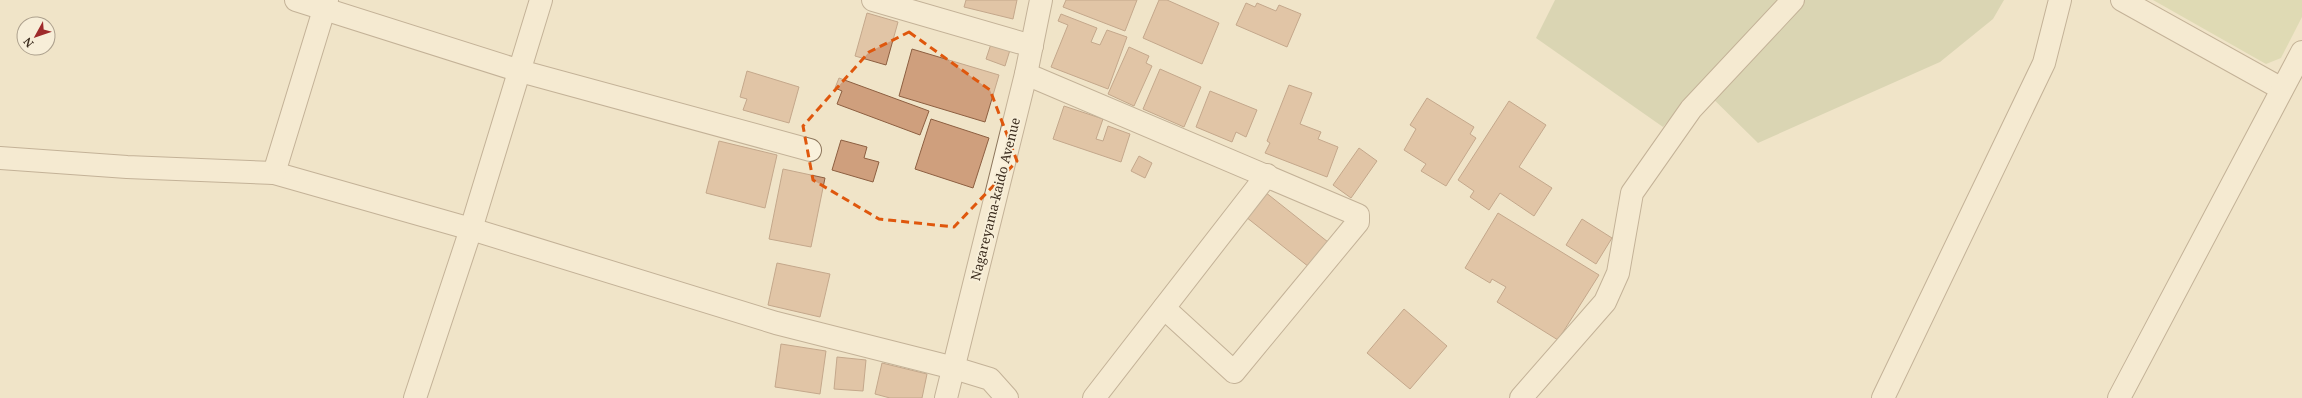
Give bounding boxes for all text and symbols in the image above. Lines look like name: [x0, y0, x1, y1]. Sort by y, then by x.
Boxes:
north arrow: [16, 16, 56, 56]
text: N: [19, 34, 36, 51]
street label: Nagareyama-kaido Avenue: [966, 116, 1024, 282]

